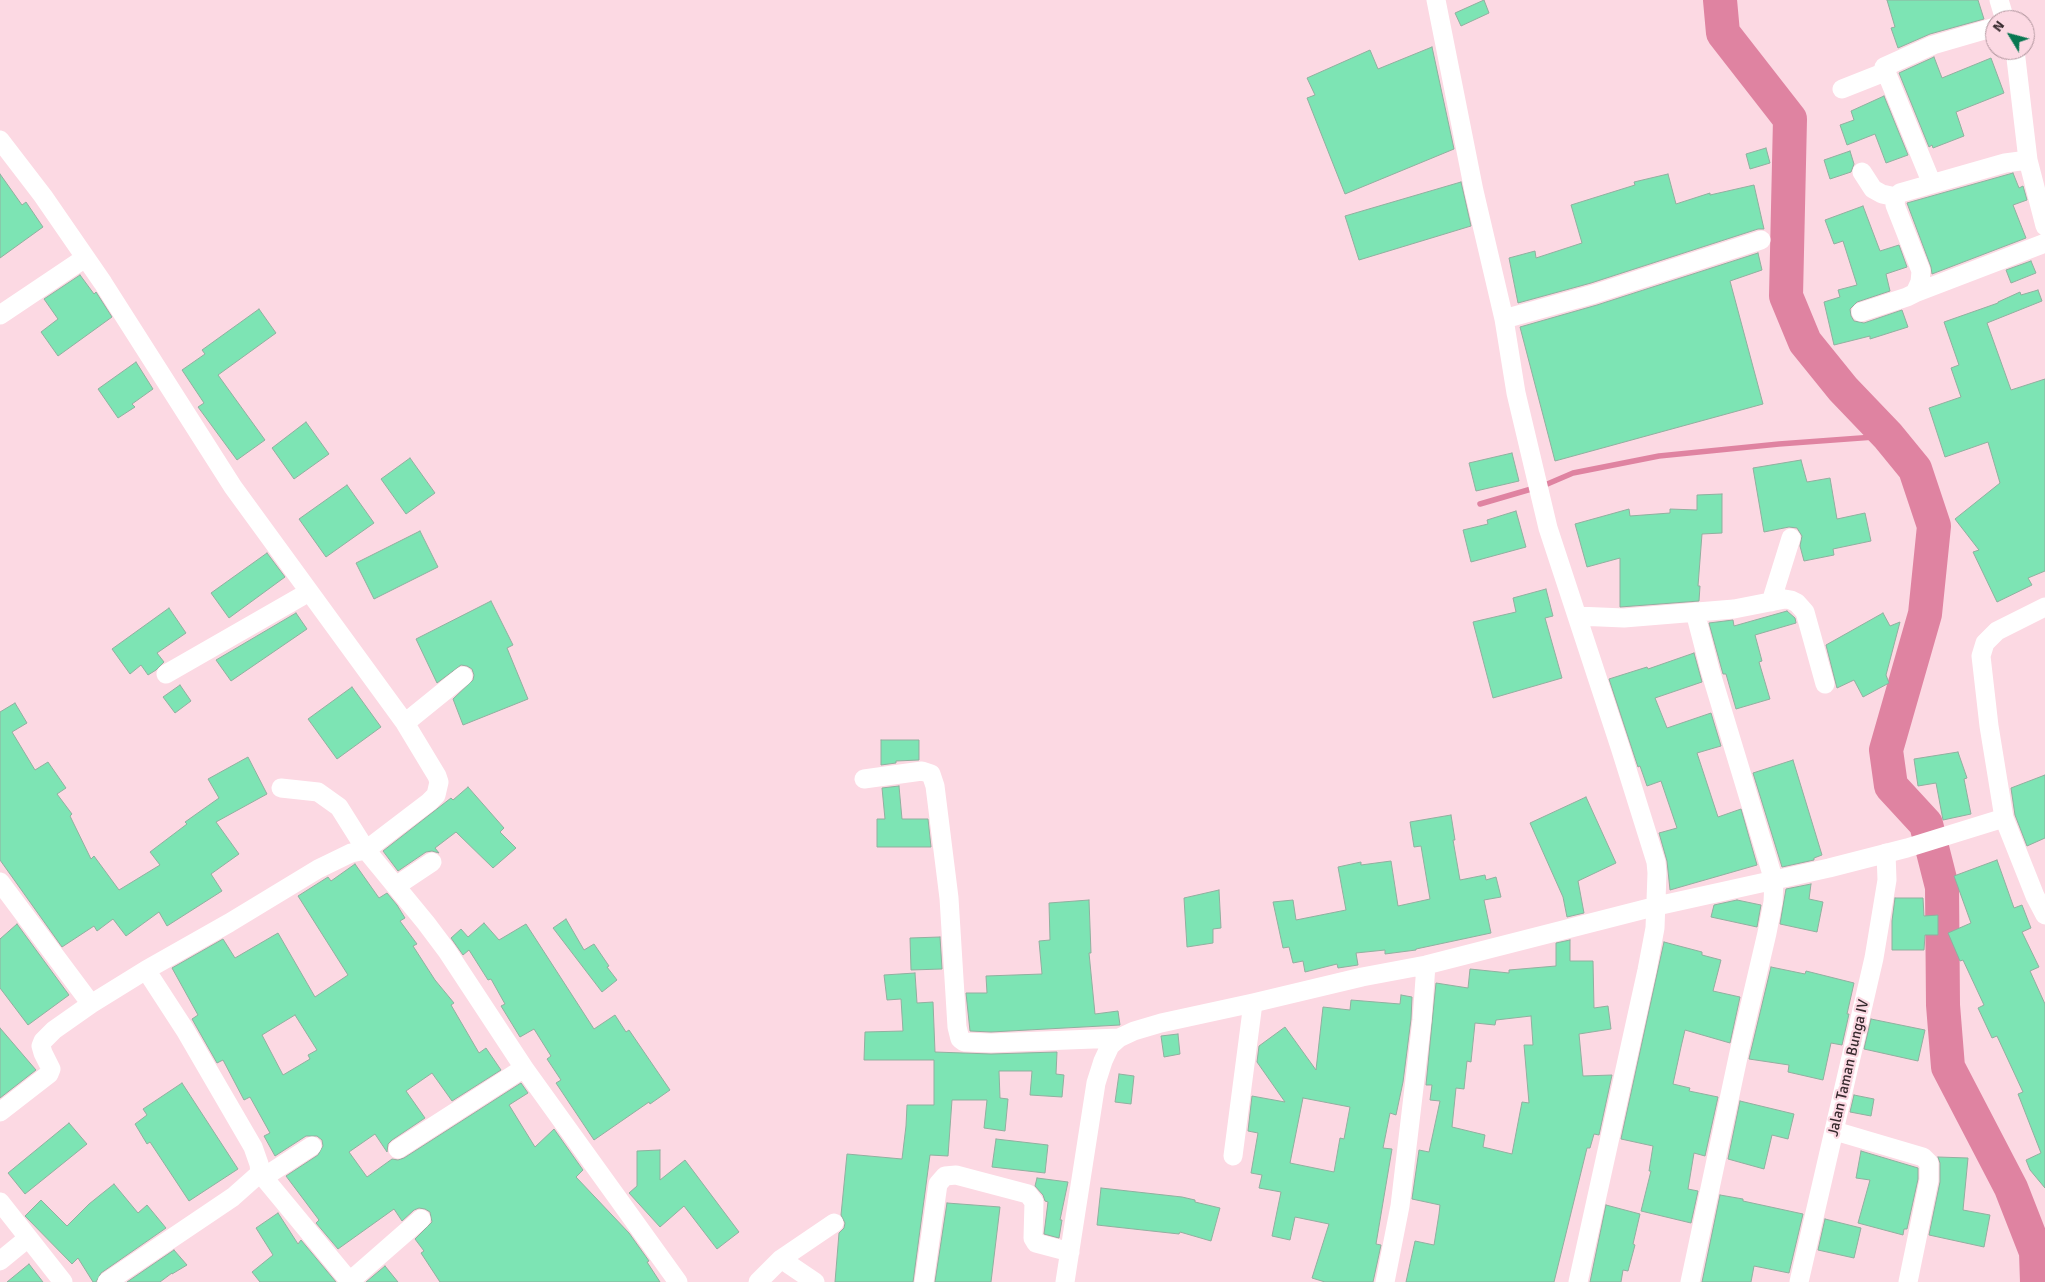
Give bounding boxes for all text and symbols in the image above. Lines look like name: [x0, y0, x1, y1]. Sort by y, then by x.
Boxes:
north arrow: [1985, 10, 2035, 60]
text: N: [1989, 17, 2008, 35]
street label: Jalan Taman Bunga IV: [1825, 998, 1873, 1138]

